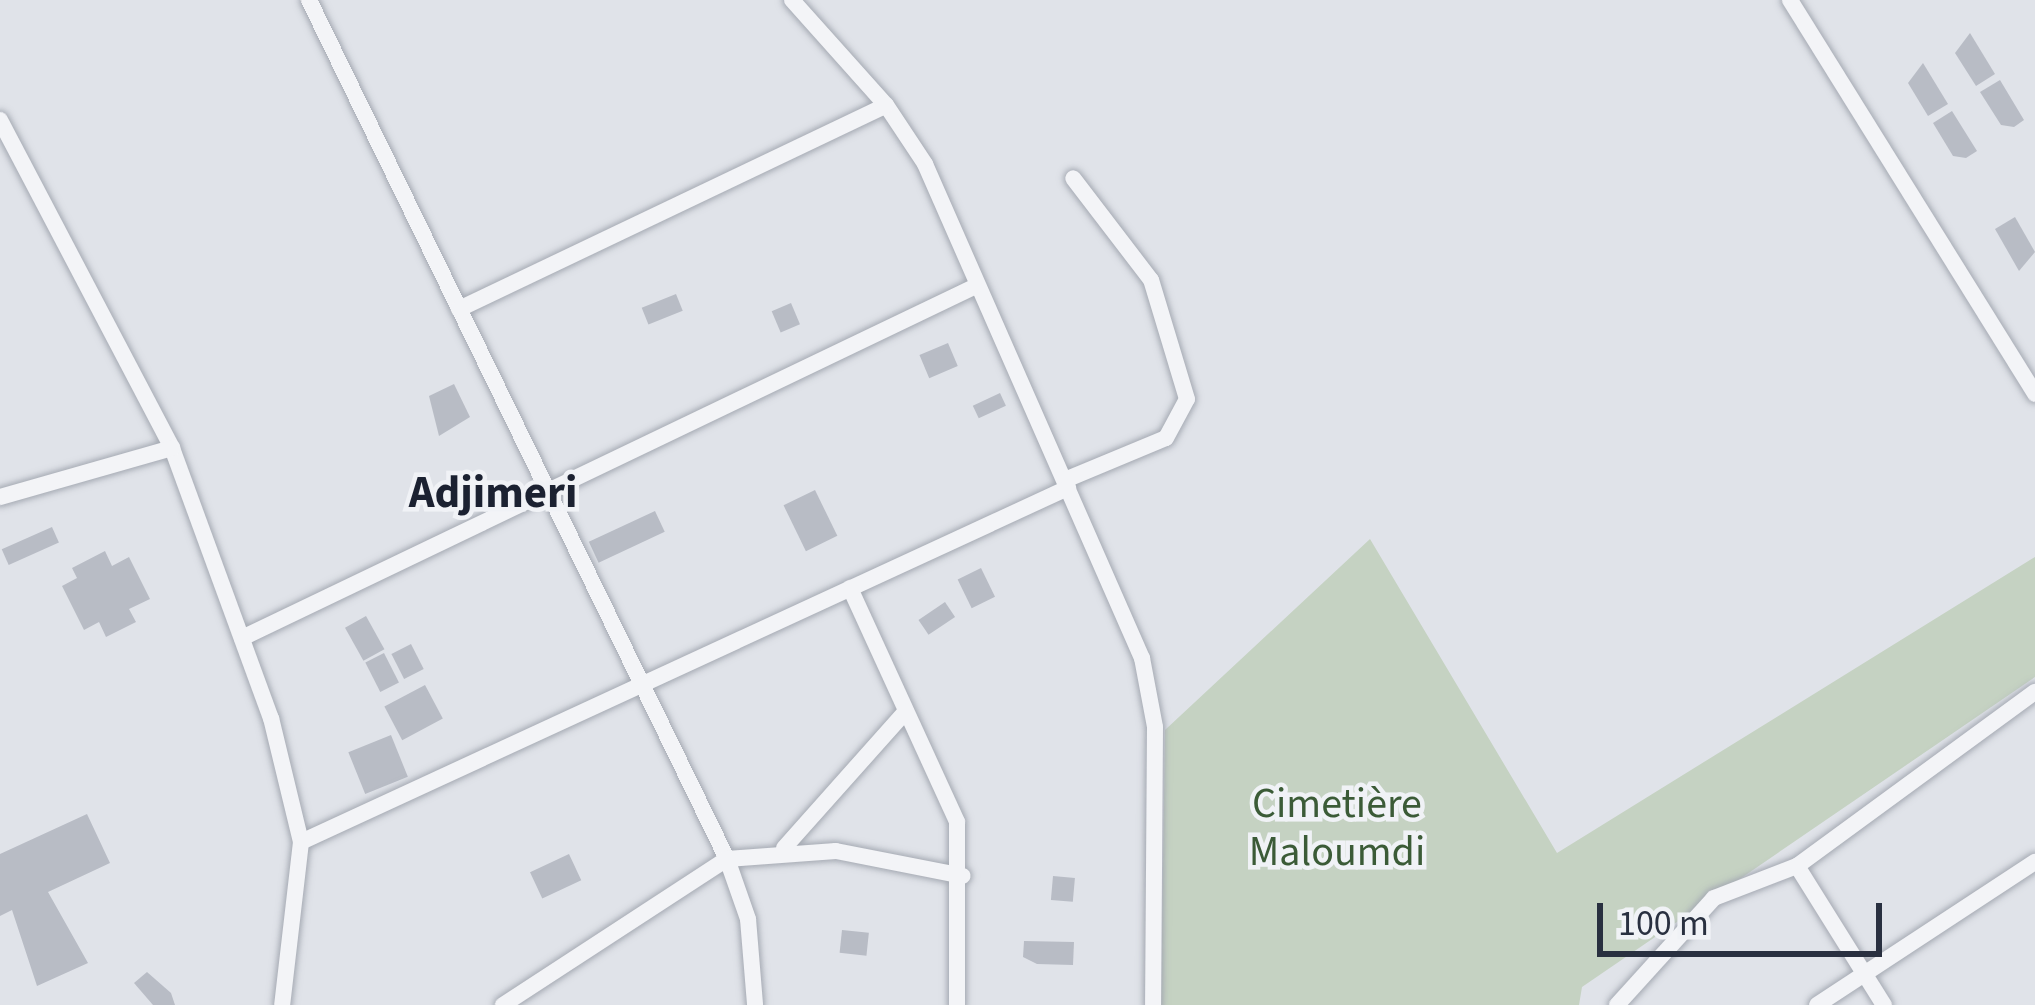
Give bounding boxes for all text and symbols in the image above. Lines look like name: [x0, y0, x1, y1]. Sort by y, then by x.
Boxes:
district label: Adjimeri: [409, 467, 577, 521]
park label: Cimetière Maloumdi: [1249, 779, 1425, 878]
scale bar: [1603, 879, 1888, 953]
text: 100 m: [1618, 898, 1709, 949]

